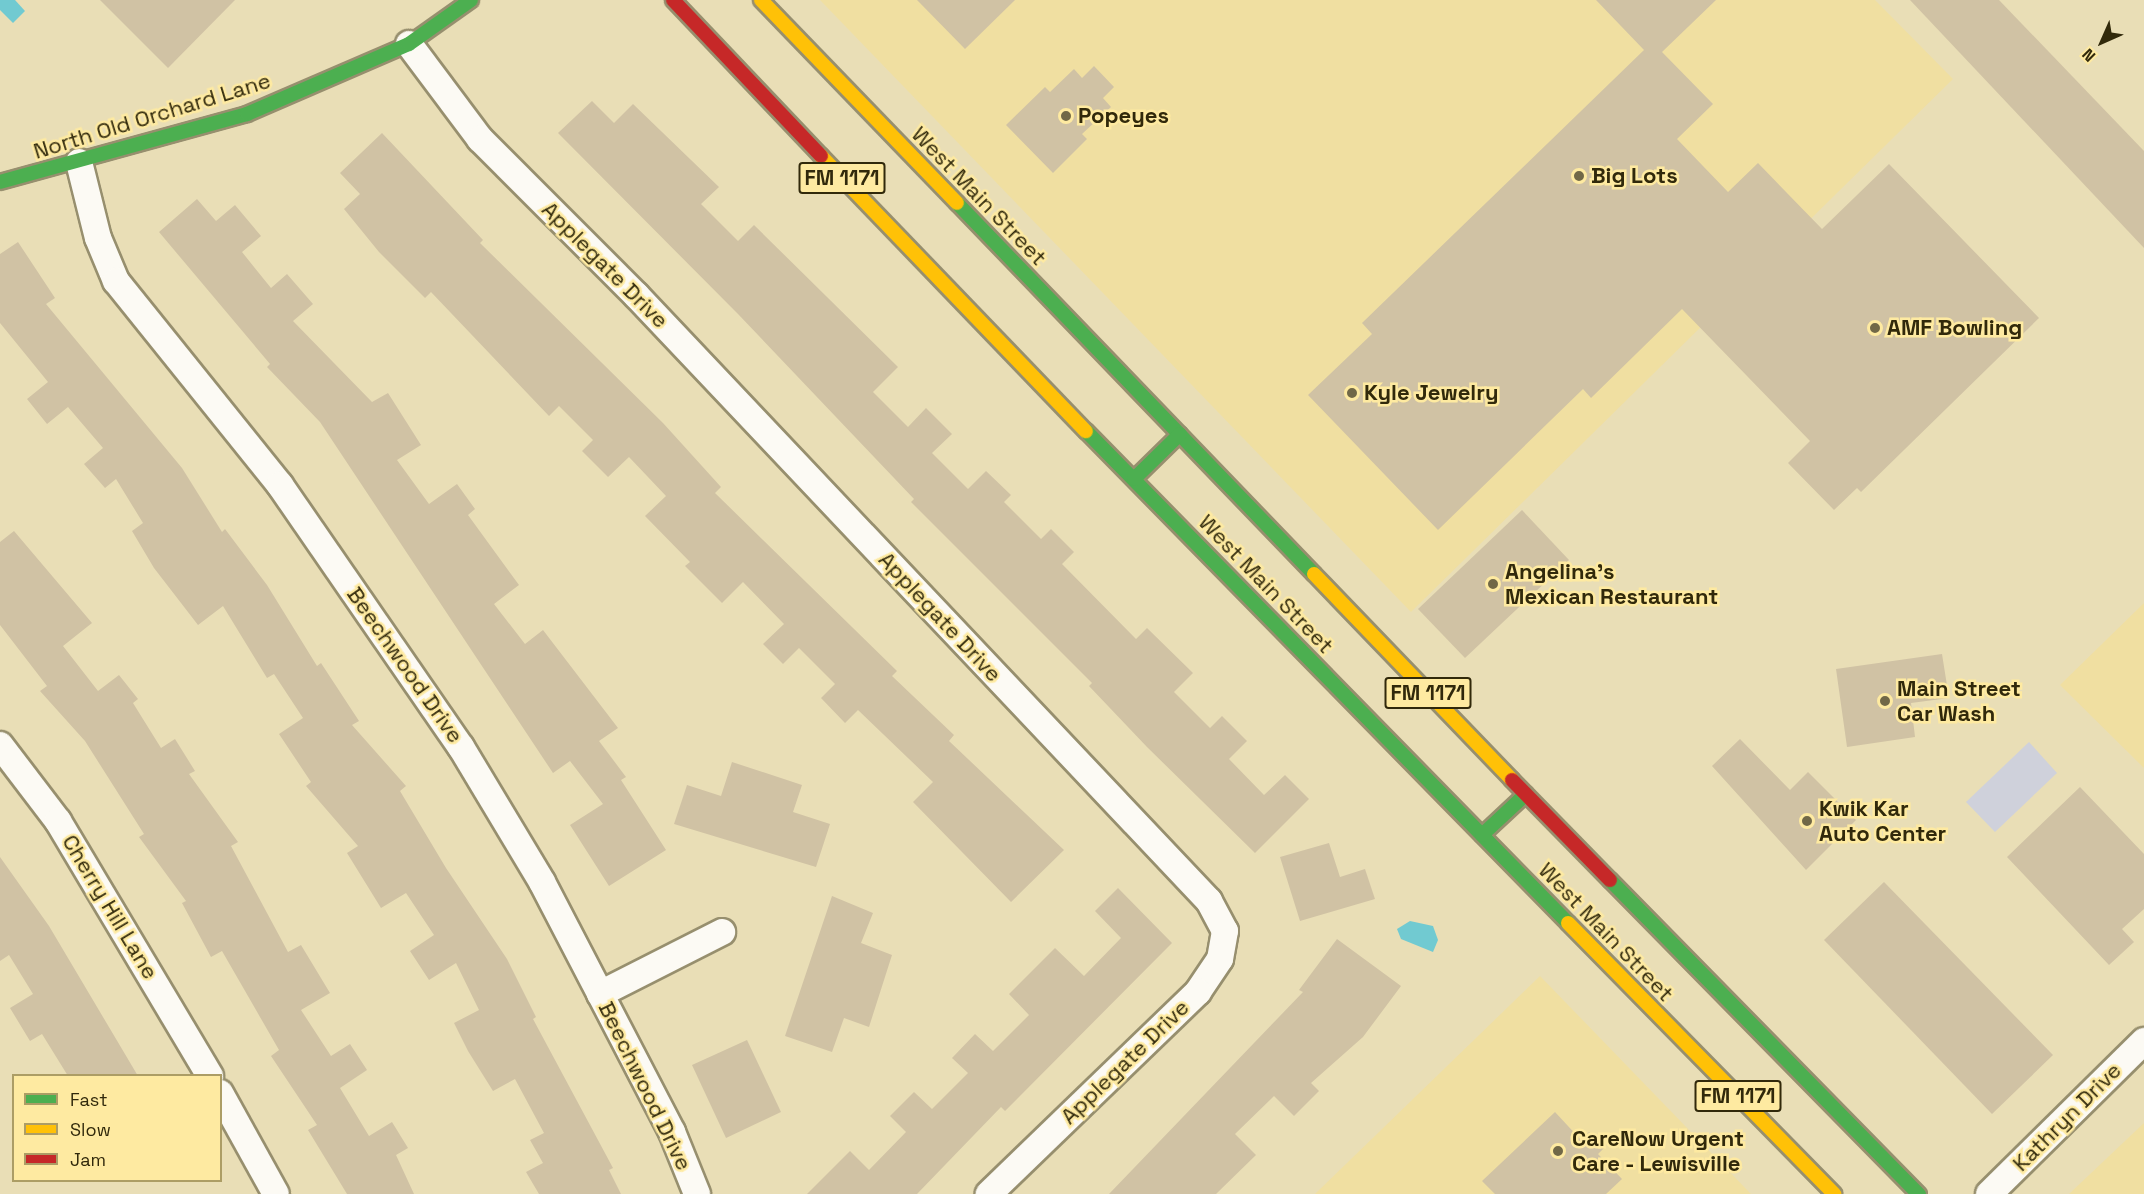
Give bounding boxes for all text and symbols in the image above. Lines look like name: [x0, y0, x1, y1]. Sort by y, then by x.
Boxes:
north arrow: [2072, 12, 2132, 72]
text: N: [2078, 44, 2100, 66]
street label: North Old Orchard Lane: [30, 67, 274, 165]
place label: Popeyes: [1078, 103, 1169, 129]
marker: Popeyes: [1059, 109, 1073, 123]
street label: West Main Street: [906, 121, 1052, 271]
road number: FM 1171: [798, 160, 886, 196]
place label: Big Lots: [1591, 163, 1678, 189]
marker: Big Lots: [1572, 169, 1586, 183]
street label: Applegate Drive: [536, 196, 674, 334]
place label: AMF Bowling: [1887, 315, 2022, 341]
marker: AMF Bowling: [1868, 321, 1882, 335]
place label: Kyle Jewelry: [1364, 380, 1498, 406]
marker: Kyle Jewelry: [1345, 386, 1359, 400]
street label: West Main Street: [1193, 509, 1339, 659]
street label: Applegate Drive: [873, 547, 1007, 687]
place label: Angelina's Mexican Restaurant: [1505, 558, 1718, 610]
marker: Angelina's Mexican Restaurant: [1486, 577, 1500, 591]
street label: Beechwood Drive: [341, 582, 469, 748]
road number: FM 1171: [1384, 675, 1472, 711]
place label: Main Street Car Wash: [1897, 675, 2021, 726]
marker: Main Street Car Wash: [1878, 694, 1892, 708]
place label: Kwik Kar Auto Center: [1819, 795, 1946, 846]
marker: Kwik Kar Auto Center: [1800, 814, 1814, 828]
street label: Cherry Hill Lane: [57, 830, 163, 984]
street label: West Main Street: [1533, 857, 1679, 1007]
street label: Applegate Drive: [1055, 994, 1195, 1130]
street label: Beechwood Drive: [593, 997, 697, 1175]
street label: Kathryn Drive: [2007, 1057, 2127, 1177]
legend: [12, 1074, 222, 1182]
road number: FM 1171: [1694, 1078, 1782, 1114]
text: Fast: [70, 1088, 107, 1111]
text: Slow: [70, 1118, 111, 1141]
place label: CareNow Urgent Care - Lewisville: [1572, 1125, 1744, 1176]
marker: CareNow Urgent Care - Lewisville: [1549, 1142, 1567, 1160]
text: Jam: [70, 1148, 106, 1171]

